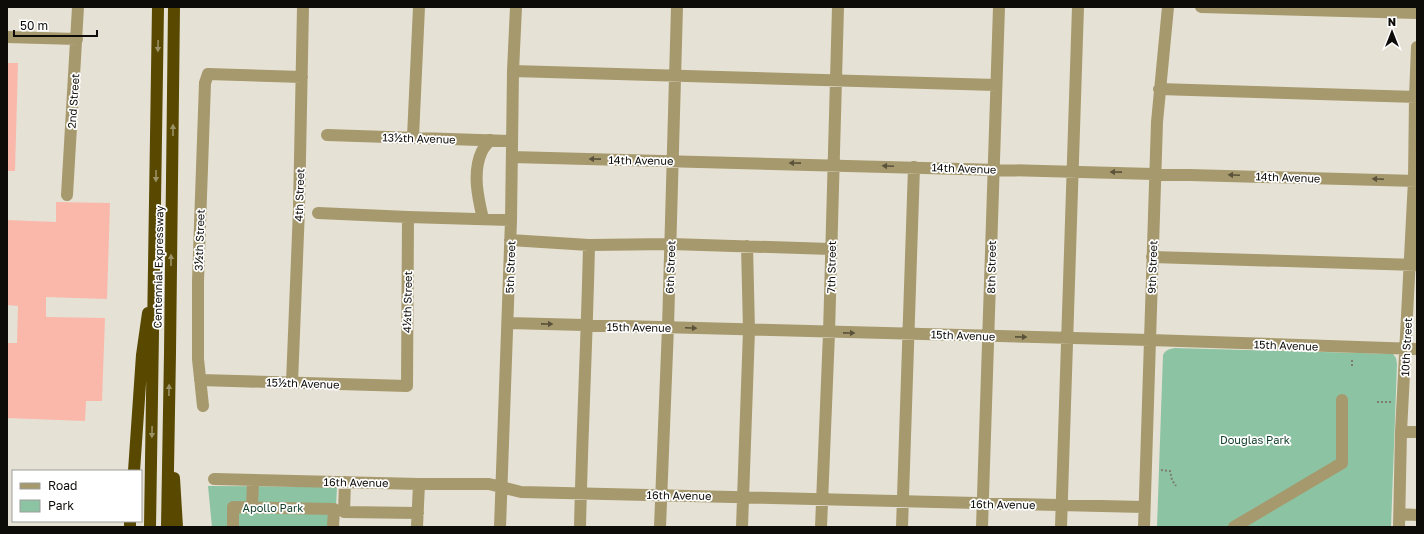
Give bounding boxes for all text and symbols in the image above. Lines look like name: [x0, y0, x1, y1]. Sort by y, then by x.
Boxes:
scale bar: [14, 12, 97, 38]
north arrow: [1372, 12, 1412, 52]
text: N: [1388, 15, 1396, 28]
text: 50 m: [20, 18, 48, 33]
one-way arrow: [155, 40, 161, 53]
street label: 2nd Street: [65, 73, 81, 129]
one-way arrow: [170, 123, 176, 136]
street label: 13½th Avenue: [382, 130, 456, 146]
street label: 14th Avenue: [608, 153, 674, 167]
one-way arrow: [589, 155, 601, 162]
one-way arrow: [788, 160, 801, 166]
street label: 14th Avenue: [931, 160, 997, 176]
one-way arrow: [881, 163, 894, 169]
street label: 4th Street: [292, 168, 306, 222]
one-way arrow: [1109, 169, 1122, 175]
street label: 14th Avenue: [1255, 169, 1321, 185]
one-way arrow: [153, 170, 159, 183]
one-way arrow: [1227, 172, 1240, 178]
one-way arrow: [1372, 176, 1384, 183]
street label: Centennial Expressway: [150, 205, 166, 329]
street label: 3½th Street: [191, 209, 207, 271]
street label: 5th Street: [503, 240, 517, 294]
street label: 6th Street: [663, 240, 677, 294]
street label: 8th Street: [984, 240, 998, 294]
street label: 9th Street: [1145, 240, 1159, 294]
street label: 7th Street: [824, 241, 838, 293]
one-way arrow: [168, 253, 174, 266]
street label: 4½th Street: [400, 271, 414, 333]
street label: 10th Street: [1398, 317, 1414, 377]
street label: 15th Avenue: [607, 320, 671, 334]
one-way arrow: [541, 321, 554, 327]
one-way arrow: [685, 325, 698, 331]
street label: 15th Avenue: [931, 327, 995, 343]
one-way arrow: [843, 330, 856, 336]
one-way arrow: [1015, 334, 1028, 340]
street label: 15th Avenue: [1254, 337, 1318, 353]
street label: 15½th Avenue: [266, 375, 340, 391]
one-way arrow: [166, 384, 173, 396]
one-way arrow: [149, 426, 155, 439]
park label: Douglas Park: [1220, 433, 1290, 446]
legend: [12, 470, 142, 522]
street label: 16th Avenue: [324, 475, 388, 489]
text: Road: [48, 478, 77, 493]
street label: 16th Avenue: [647, 488, 711, 502]
street label: 16th Avenue: [971, 497, 1035, 511]
text: Park: [48, 498, 74, 513]
park label: Apollo Park: [243, 501, 303, 514]

